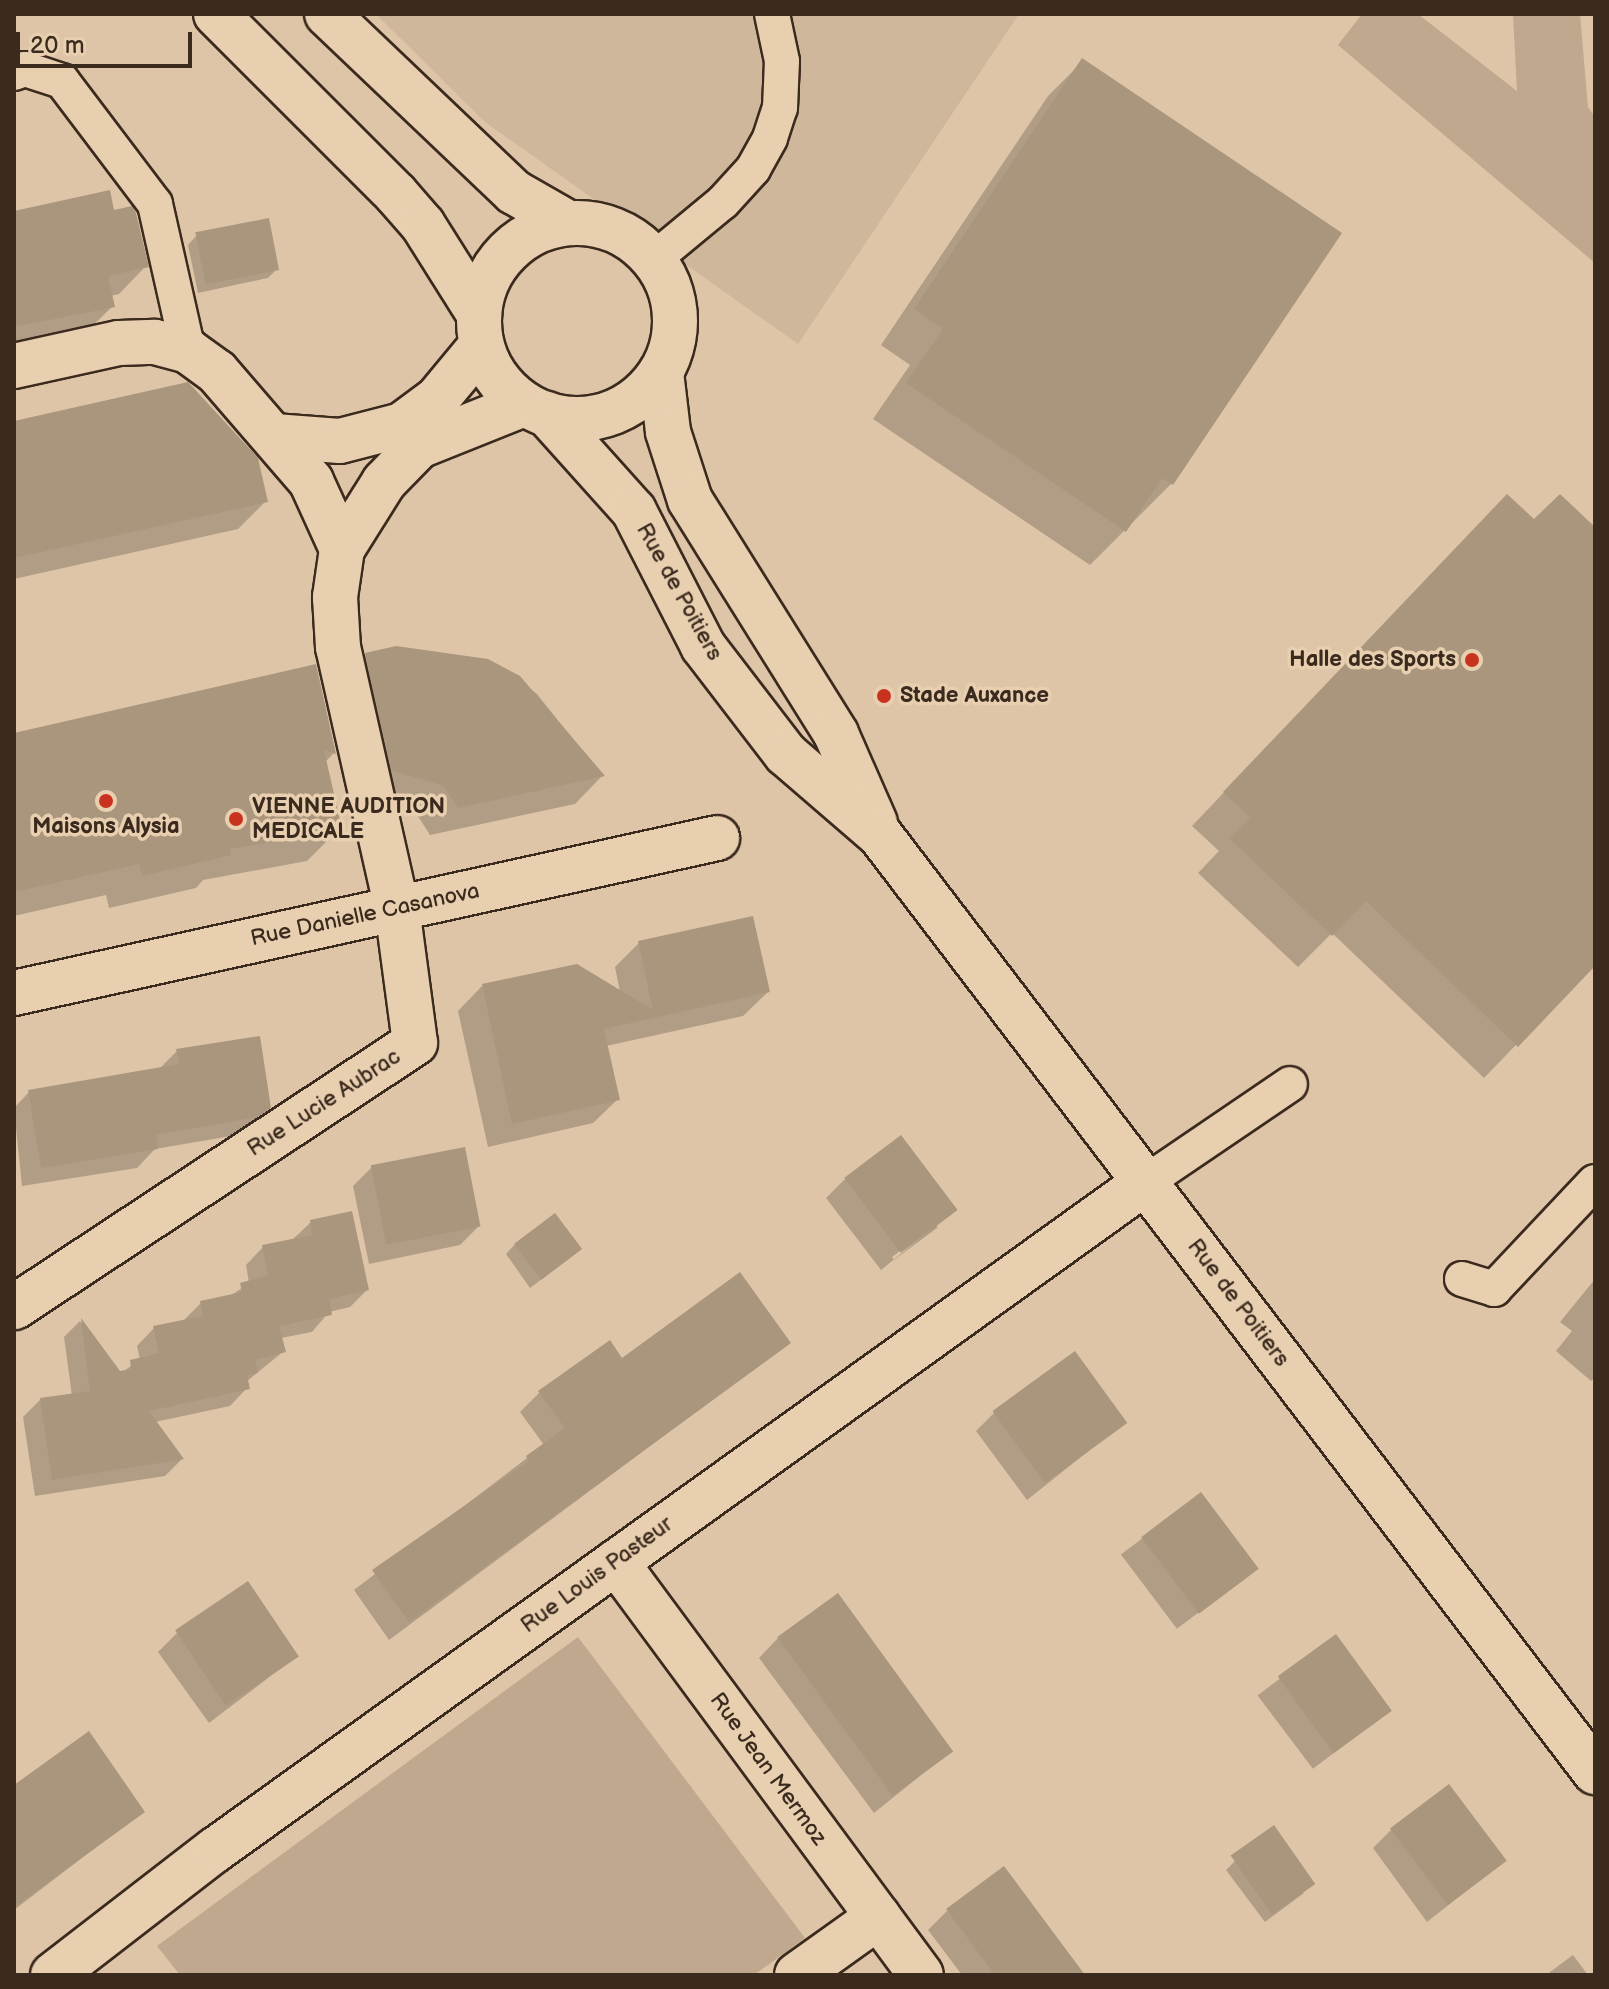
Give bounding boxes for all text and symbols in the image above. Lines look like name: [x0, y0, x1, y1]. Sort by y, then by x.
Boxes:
scale bar: [20, 16, 196, 66]
text: 20 m: [30, 31, 85, 60]
street label: Rue de Poitiers: [630, 519, 728, 665]
place label: Halle des Sports: [1289, 647, 1456, 673]
marker: Halle des Sports: [1463, 651, 1481, 669]
place label: Stade Auxance: [900, 683, 1049, 709]
marker: Stade Auxance: [875, 687, 893, 705]
marker: Maisons Alysia: [97, 792, 115, 810]
place label: VIENNE AUDITION MEDICALE: [252, 793, 445, 844]
marker: VIENNE AUDITION MEDICALE: [227, 810, 245, 828]
place label: Maisons Alysia: [32, 814, 180, 840]
street label: Rue Danielle Casanova: [248, 878, 482, 952]
street label: Rue Lucie Aubrac: [243, 1044, 405, 1162]
street label: Rue de Poitiers: [1181, 1234, 1295, 1372]
street label: Rue Louis Pasteur: [516, 1511, 678, 1639]
street label: Rue Jean Mermoz: [704, 1687, 832, 1851]

